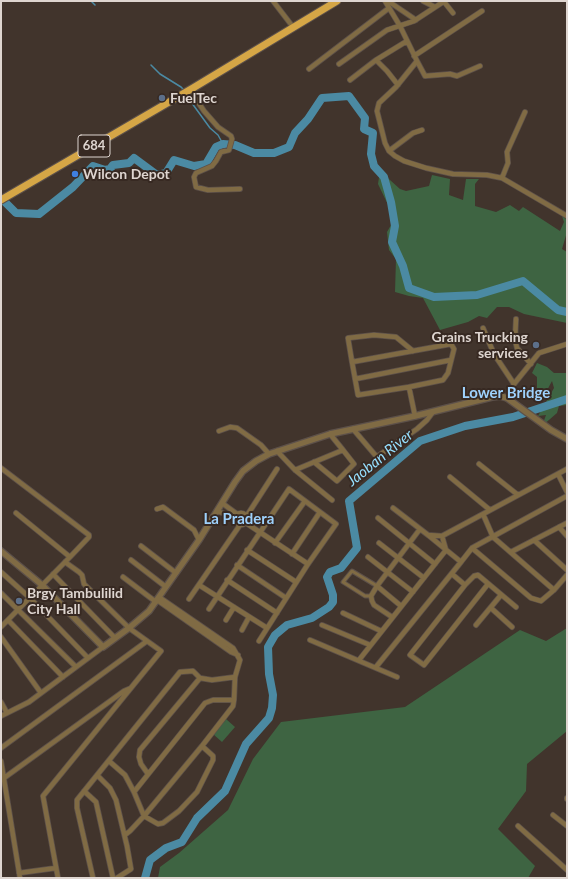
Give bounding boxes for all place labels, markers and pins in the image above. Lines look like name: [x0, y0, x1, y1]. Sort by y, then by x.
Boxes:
place label: FuelTec: [170, 90, 217, 106]
marker: FuelTec: [157, 93, 167, 103]
place label: Wilcon Depot: [83, 166, 170, 182]
marker: Wilcon Depot: [70, 169, 80, 179]
place label: Grains Trucking services: [432, 329, 528, 362]
marker: Grains Trucking services: [531, 340, 541, 350]
place label: Brgy Tambulilid City Hall: [27, 585, 123, 618]
marker: Brgy Tambulilid City Hall: [14, 596, 24, 606]

